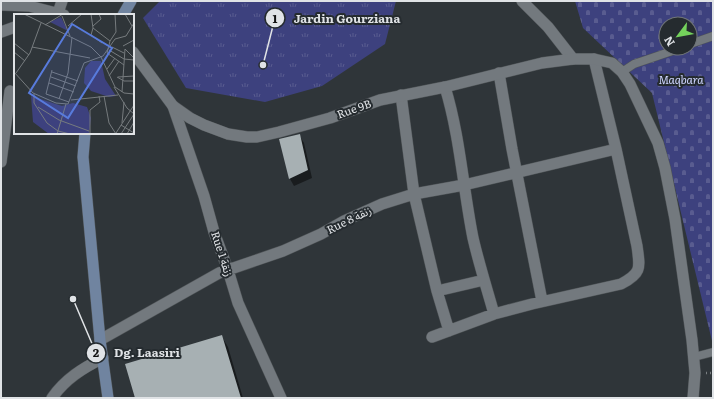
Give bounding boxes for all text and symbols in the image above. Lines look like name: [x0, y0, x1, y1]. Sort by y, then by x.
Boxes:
callout: Jardin Gourziana: [265, 6, 408, 30]
text: 1: [273, 9, 278, 27]
text: Jardin Gourziana: [294, 9, 400, 27]
inset map: [14, 14, 134, 134]
north arrow: [658, 16, 698, 56]
text: N: [659, 34, 678, 50]
park label: Maqbara: [658, 71, 704, 87]
street label: Rue 9B: [334, 94, 373, 122]
street label: Rue 8 زنقة: [323, 201, 374, 237]
street label: Rue 1 زنقة: [208, 229, 238, 278]
callout: Dg. Laasiri: [86, 341, 187, 365]
text: 2: [93, 343, 100, 361]
text: Dg. Laasiri: [114, 343, 181, 361]

